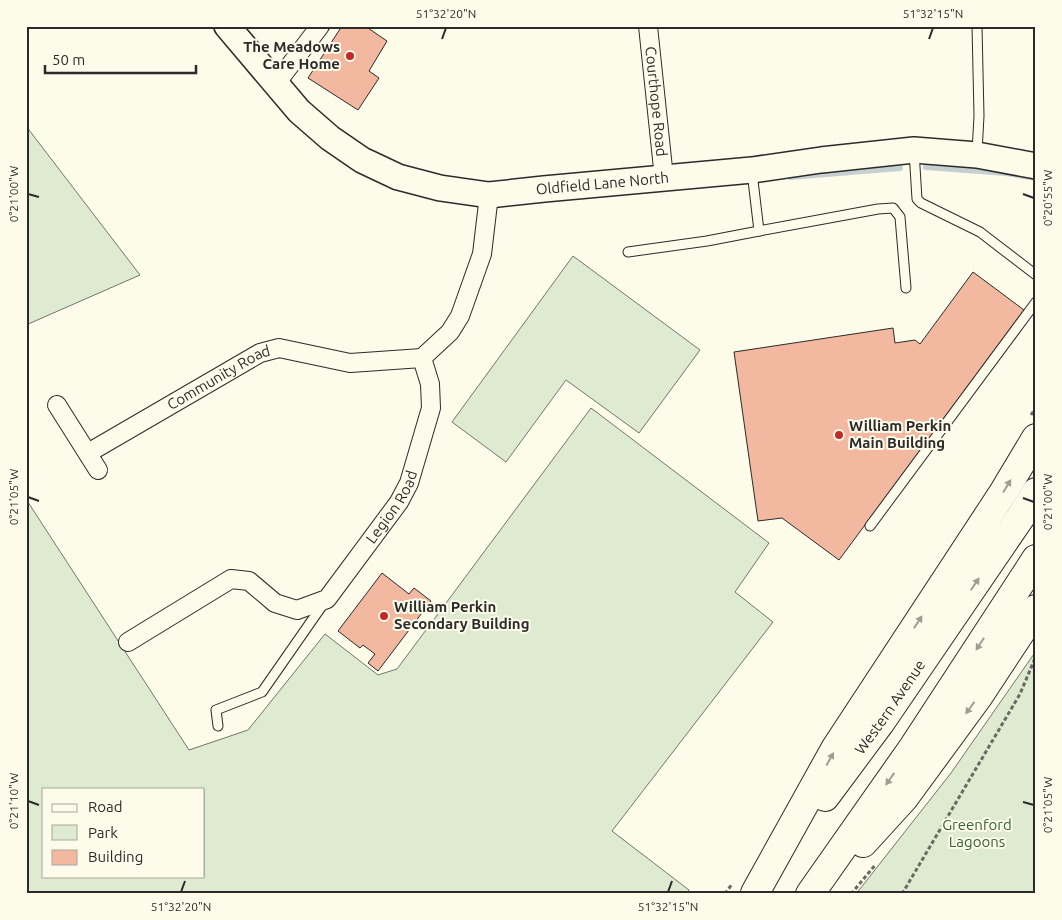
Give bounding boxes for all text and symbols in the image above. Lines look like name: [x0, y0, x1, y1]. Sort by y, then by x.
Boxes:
text: 51°32'20"N: [416, 7, 476, 20]
text: 51°32'15"N: [903, 7, 963, 20]
place label: The Meadows Care Home: [243, 38, 340, 72]
scale bar: [45, 42, 196, 74]
street label: Courthope Road: [642, 46, 671, 157]
marker: The Meadows Care Home: [344, 50, 356, 62]
text: 50 m: [52, 51, 85, 68]
text: 0°21'00"W: [7, 166, 20, 222]
street label: Oldfield Lane North: [535, 169, 670, 198]
text: 0°20'55"W: [1041, 170, 1054, 226]
street label: Community Road: [164, 342, 272, 413]
place label: William Perkin Main Building: [849, 417, 951, 451]
marker: William Perkin Main Building: [833, 429, 845, 441]
street label: Legion Road: [362, 468, 420, 547]
text: 0°21'05"W: [7, 469, 20, 525]
text: 0°21'00"W: [1041, 474, 1054, 530]
one-way arrow: [1002, 480, 1011, 493]
one-way arrow: [970, 577, 980, 590]
place label: William Perkin Secondary Building: [394, 598, 530, 632]
marker: William Perkin Secondary Building: [378, 610, 390, 622]
one-way arrow: [914, 616, 923, 629]
one-way arrow: [976, 637, 985, 650]
street label: Western Avenue: [851, 657, 928, 757]
one-way arrow: [965, 701, 975, 715]
one-way arrow: [826, 751, 834, 766]
one-way arrow: [885, 772, 895, 786]
text: 0°21'10"W: [7, 773, 20, 829]
text: 0°21'05"W: [1041, 777, 1054, 833]
legend: [42, 788, 205, 878]
text: Road: [88, 798, 123, 815]
park label: Greenford Lagoons: [942, 816, 1012, 850]
text: Park: [88, 824, 118, 841]
text: Building: [88, 848, 143, 865]
text: 51°32'20"N: [151, 900, 211, 913]
text: 51°32'15"N: [638, 900, 698, 913]

